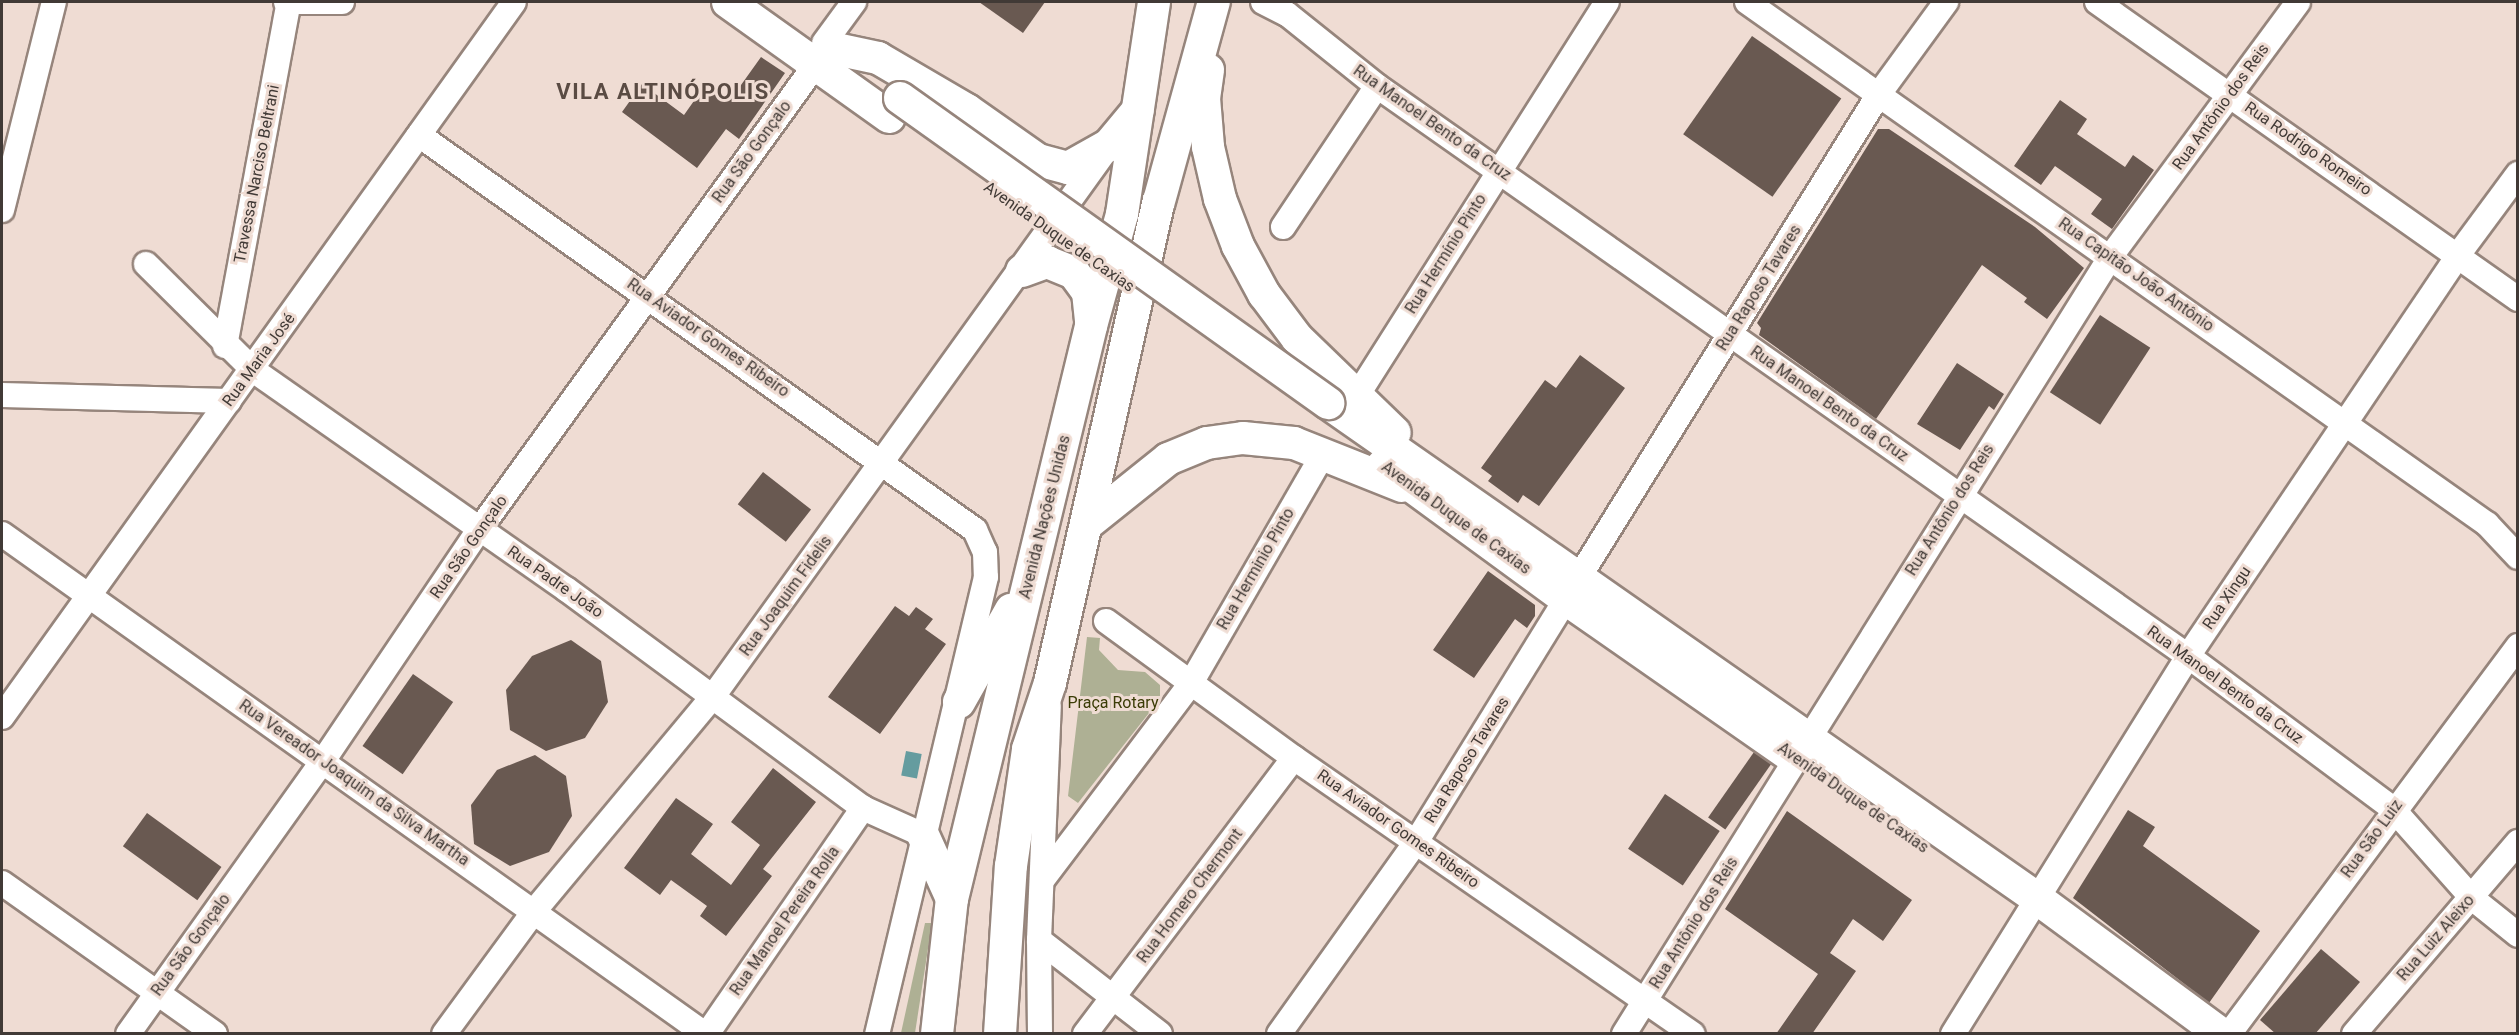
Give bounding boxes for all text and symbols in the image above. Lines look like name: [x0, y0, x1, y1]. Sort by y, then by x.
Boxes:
street label: Rua Antônio dos Reis: [2169, 40, 2273, 174]
street label: Rua Manoel Bento da Cruz: [1349, 61, 1515, 185]
district label: VILA ALTINÓPOLIS: [556, 79, 770, 105]
street label: Travessa Narciso Beltrani: [230, 83, 284, 265]
street label: Rua São Gonçalo: [708, 97, 796, 207]
street label: Rua Rodrigo Romeiro: [2241, 98, 2375, 200]
street label: Avenida Duque de Caxias: [980, 178, 1138, 296]
street label: Rua Hermínio Pinto: [1401, 191, 1491, 317]
street label: Rua Capitão João Antônio: [2055, 214, 2217, 336]
street label: Rua Raposo Tavares: [1712, 221, 1806, 355]
street label: Rua Aviador Gomes Ribeiro: [623, 275, 793, 401]
street label: Rua Maria José: [219, 310, 299, 410]
street label: Rua Manoel Bento da Cruz: [1746, 342, 1912, 466]
street label: Avenida Nações Unidas: [1015, 433, 1075, 601]
street label: Rua Antônio dos Reis: [1902, 441, 1998, 579]
street label: Avenida Duque de Caxias: [1378, 457, 1534, 579]
street label: Rua São Gonçalo: [426, 492, 512, 602]
street label: Rua Herminio Pinto: [1213, 505, 1299, 633]
street label: Rua Joaquim Fidelis: [736, 532, 836, 660]
street label: Rua Padre João: [503, 542, 607, 622]
street label: Rua Xingu: [2199, 563, 2255, 633]
street label: Rua Manoel Bento da Cruz: [2143, 622, 2307, 748]
park label: Praça Rotary: [1067, 693, 1159, 713]
street label: Rua Raposo Tavares: [1420, 693, 1514, 827]
street label: Rua Vereador Joaquim da Silva Martha: [235, 696, 473, 870]
street label: Avenida Duque de Caxias: [1774, 739, 1932, 857]
street label: Rua Aviador Gomes Ribeiro: [1313, 766, 1483, 892]
street label: Rua São Luiz: [2337, 796, 2407, 882]
street label: Rua Homero Chermont: [1133, 825, 1247, 967]
street label: Rua Manoel Pereira Rolla: [726, 843, 844, 999]
street label: Rua Antônio dos Reis: [1646, 854, 1742, 992]
street label: Rua São Gonçalo: [147, 890, 235, 1000]
street label: Rua Luiz Aleixo: [2393, 891, 2479, 985]

